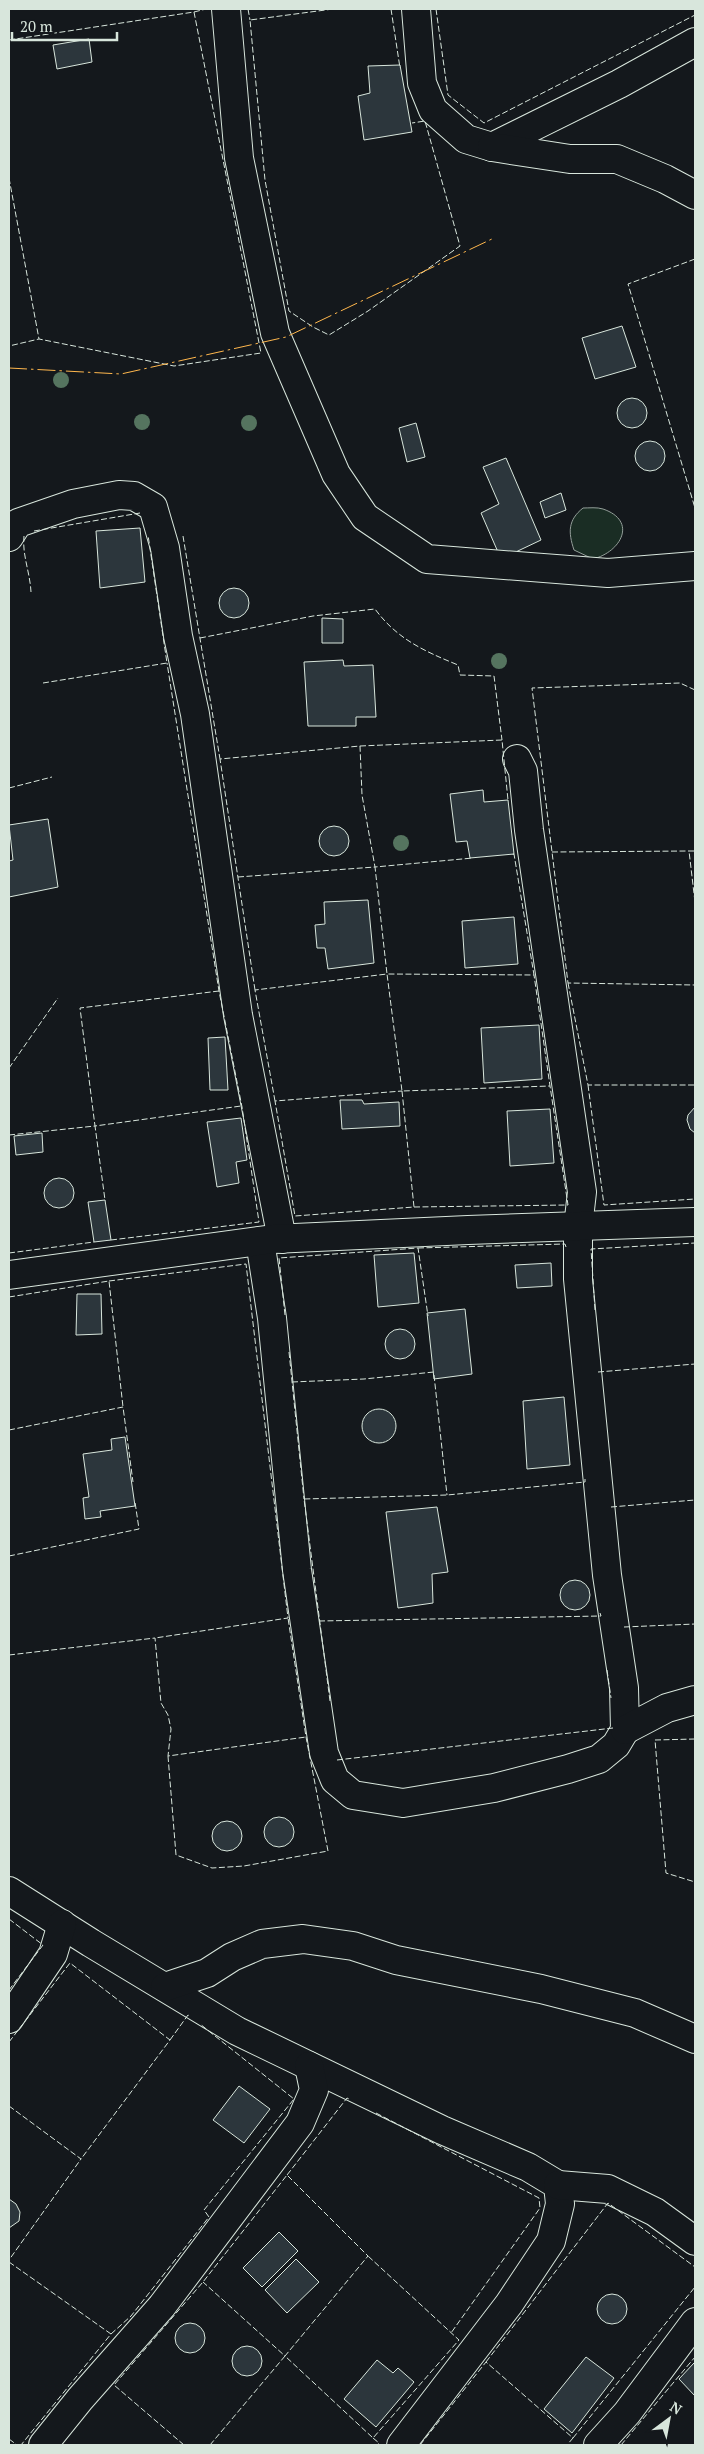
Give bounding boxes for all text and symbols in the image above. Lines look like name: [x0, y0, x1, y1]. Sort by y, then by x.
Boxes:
scale bar: [12, 10, 118, 42]
text: 20 m: [20, 16, 53, 36]
north arrow: [644, 2394, 694, 2444]
text: N: [667, 2397, 686, 2419]

